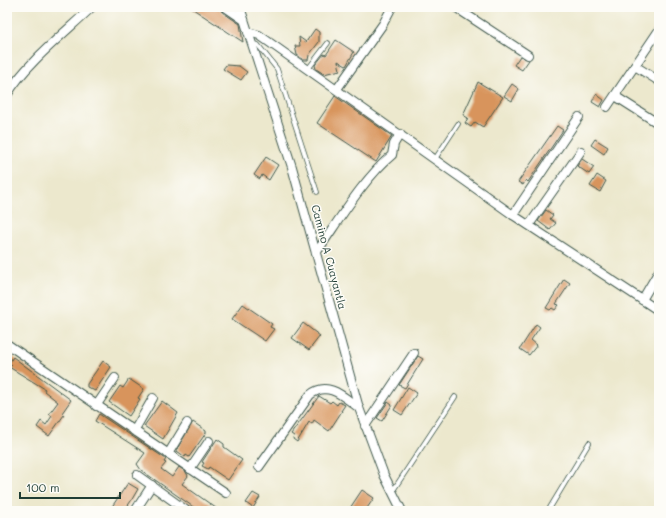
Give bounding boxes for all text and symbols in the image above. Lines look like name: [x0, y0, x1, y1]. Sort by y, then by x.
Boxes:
street label: Camino A Cuayantla: [308, 203, 351, 311]
scale bar: [20, 474, 120, 500]
text: 100 m: [26, 479, 60, 495]

